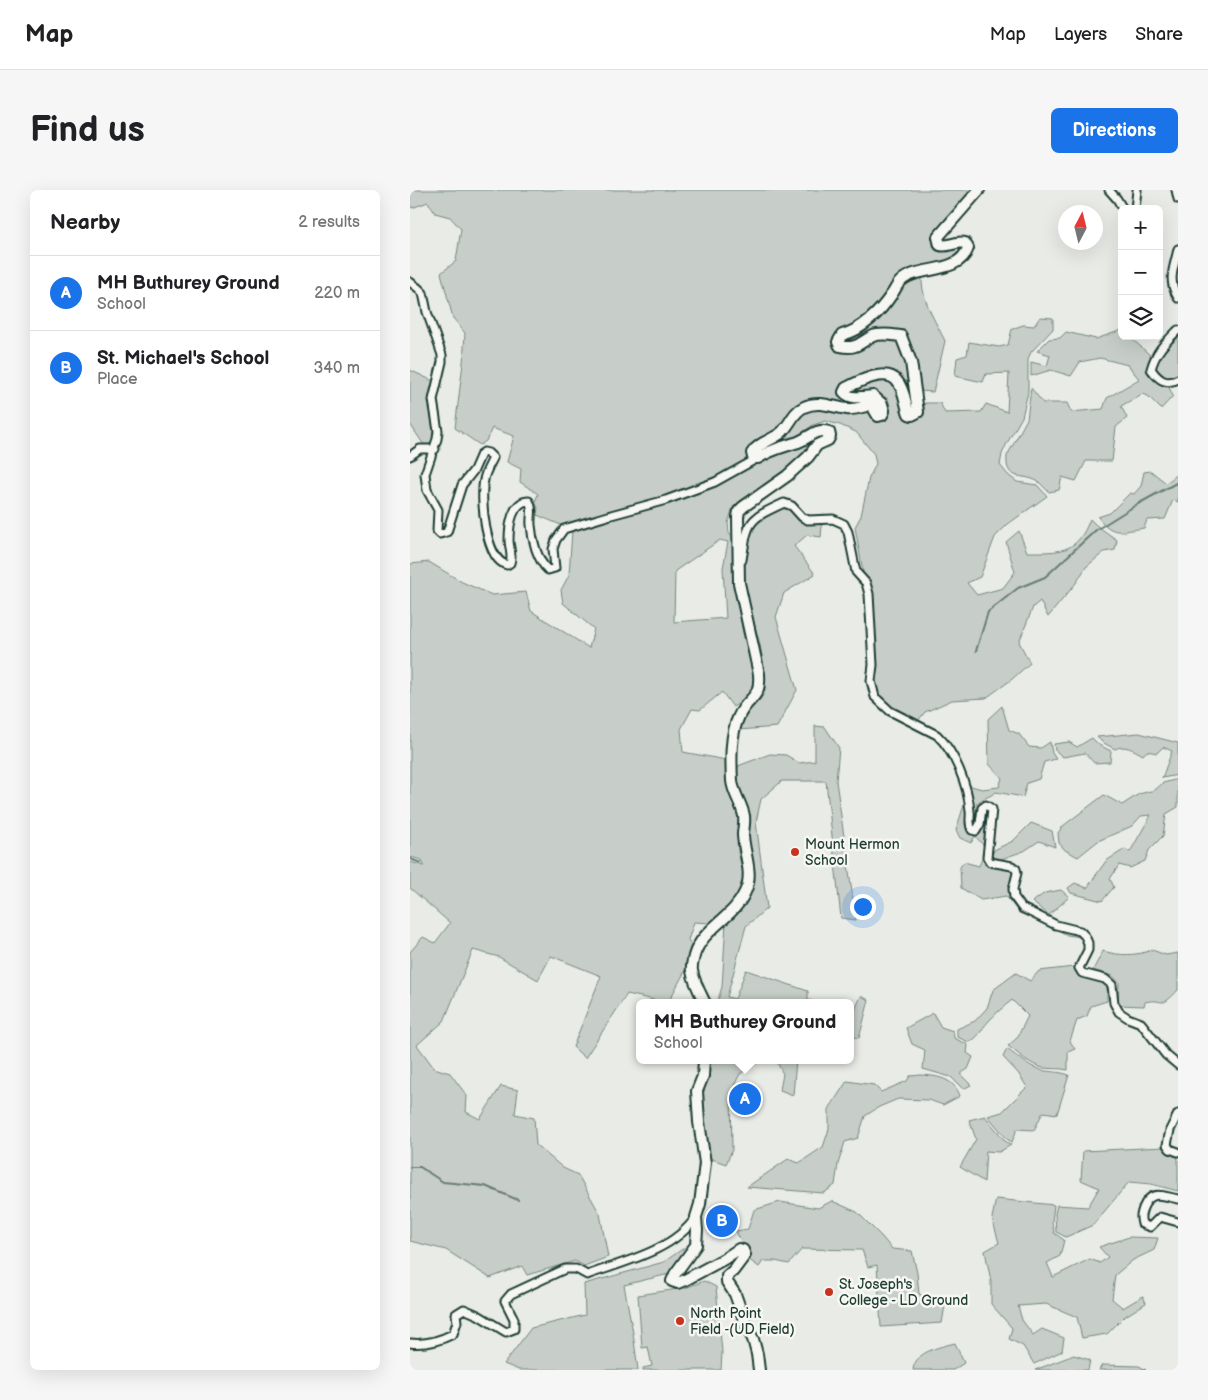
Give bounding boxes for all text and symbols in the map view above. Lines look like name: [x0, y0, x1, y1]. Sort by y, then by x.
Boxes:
text: Map: [25, 20, 73, 49]
text: Map: [990, 24, 1026, 45]
text: Layers: [1054, 24, 1107, 45]
text: Share: [1135, 24, 1183, 45]
button: Directions: [1051, 108, 1178, 153]
text: Find us: [30, 109, 145, 152]
north arrow: [1058, 205, 1103, 250]
map controls: [1118, 205, 1163, 340]
button: +: [1118, 205, 1163, 250]
text: Nearby: [50, 210, 120, 235]
text: 2 results: [298, 213, 360, 232]
button: −: [1118, 250, 1163, 295]
text: MH Buthurey Ground: [97, 272, 280, 295]
text: A: [61, 284, 71, 303]
text: 220 m: [314, 284, 360, 303]
text: School: [97, 295, 146, 314]
button: layers: [1118, 295, 1163, 340]
text: St. Michael's School: [97, 347, 269, 370]
text: B: [60, 359, 72, 378]
text: 340 m: [313, 359, 360, 378]
text: Place: [97, 370, 138, 389]
place label: Mount Hermon School: [805, 836, 900, 869]
marker: Mount Hermon School: [789, 846, 801, 858]
your location: [850, 894, 876, 920]
popup: [636, 999, 854, 1064]
text: MH Buthurey Ground: [654, 1011, 836, 1034]
text: School: [654, 1034, 703, 1053]
pin: A: [729, 1080, 761, 1118]
pin: B: [706, 1202, 738, 1240]
place label: St. Joseph's College - LD Ground: [839, 1276, 968, 1309]
marker: St. Joseph's College - LD Ground: [823, 1286, 835, 1298]
place label: North Point Field -(UD Field): [690, 1305, 795, 1338]
marker: North Point Field -(UD Field): [674, 1315, 686, 1327]

